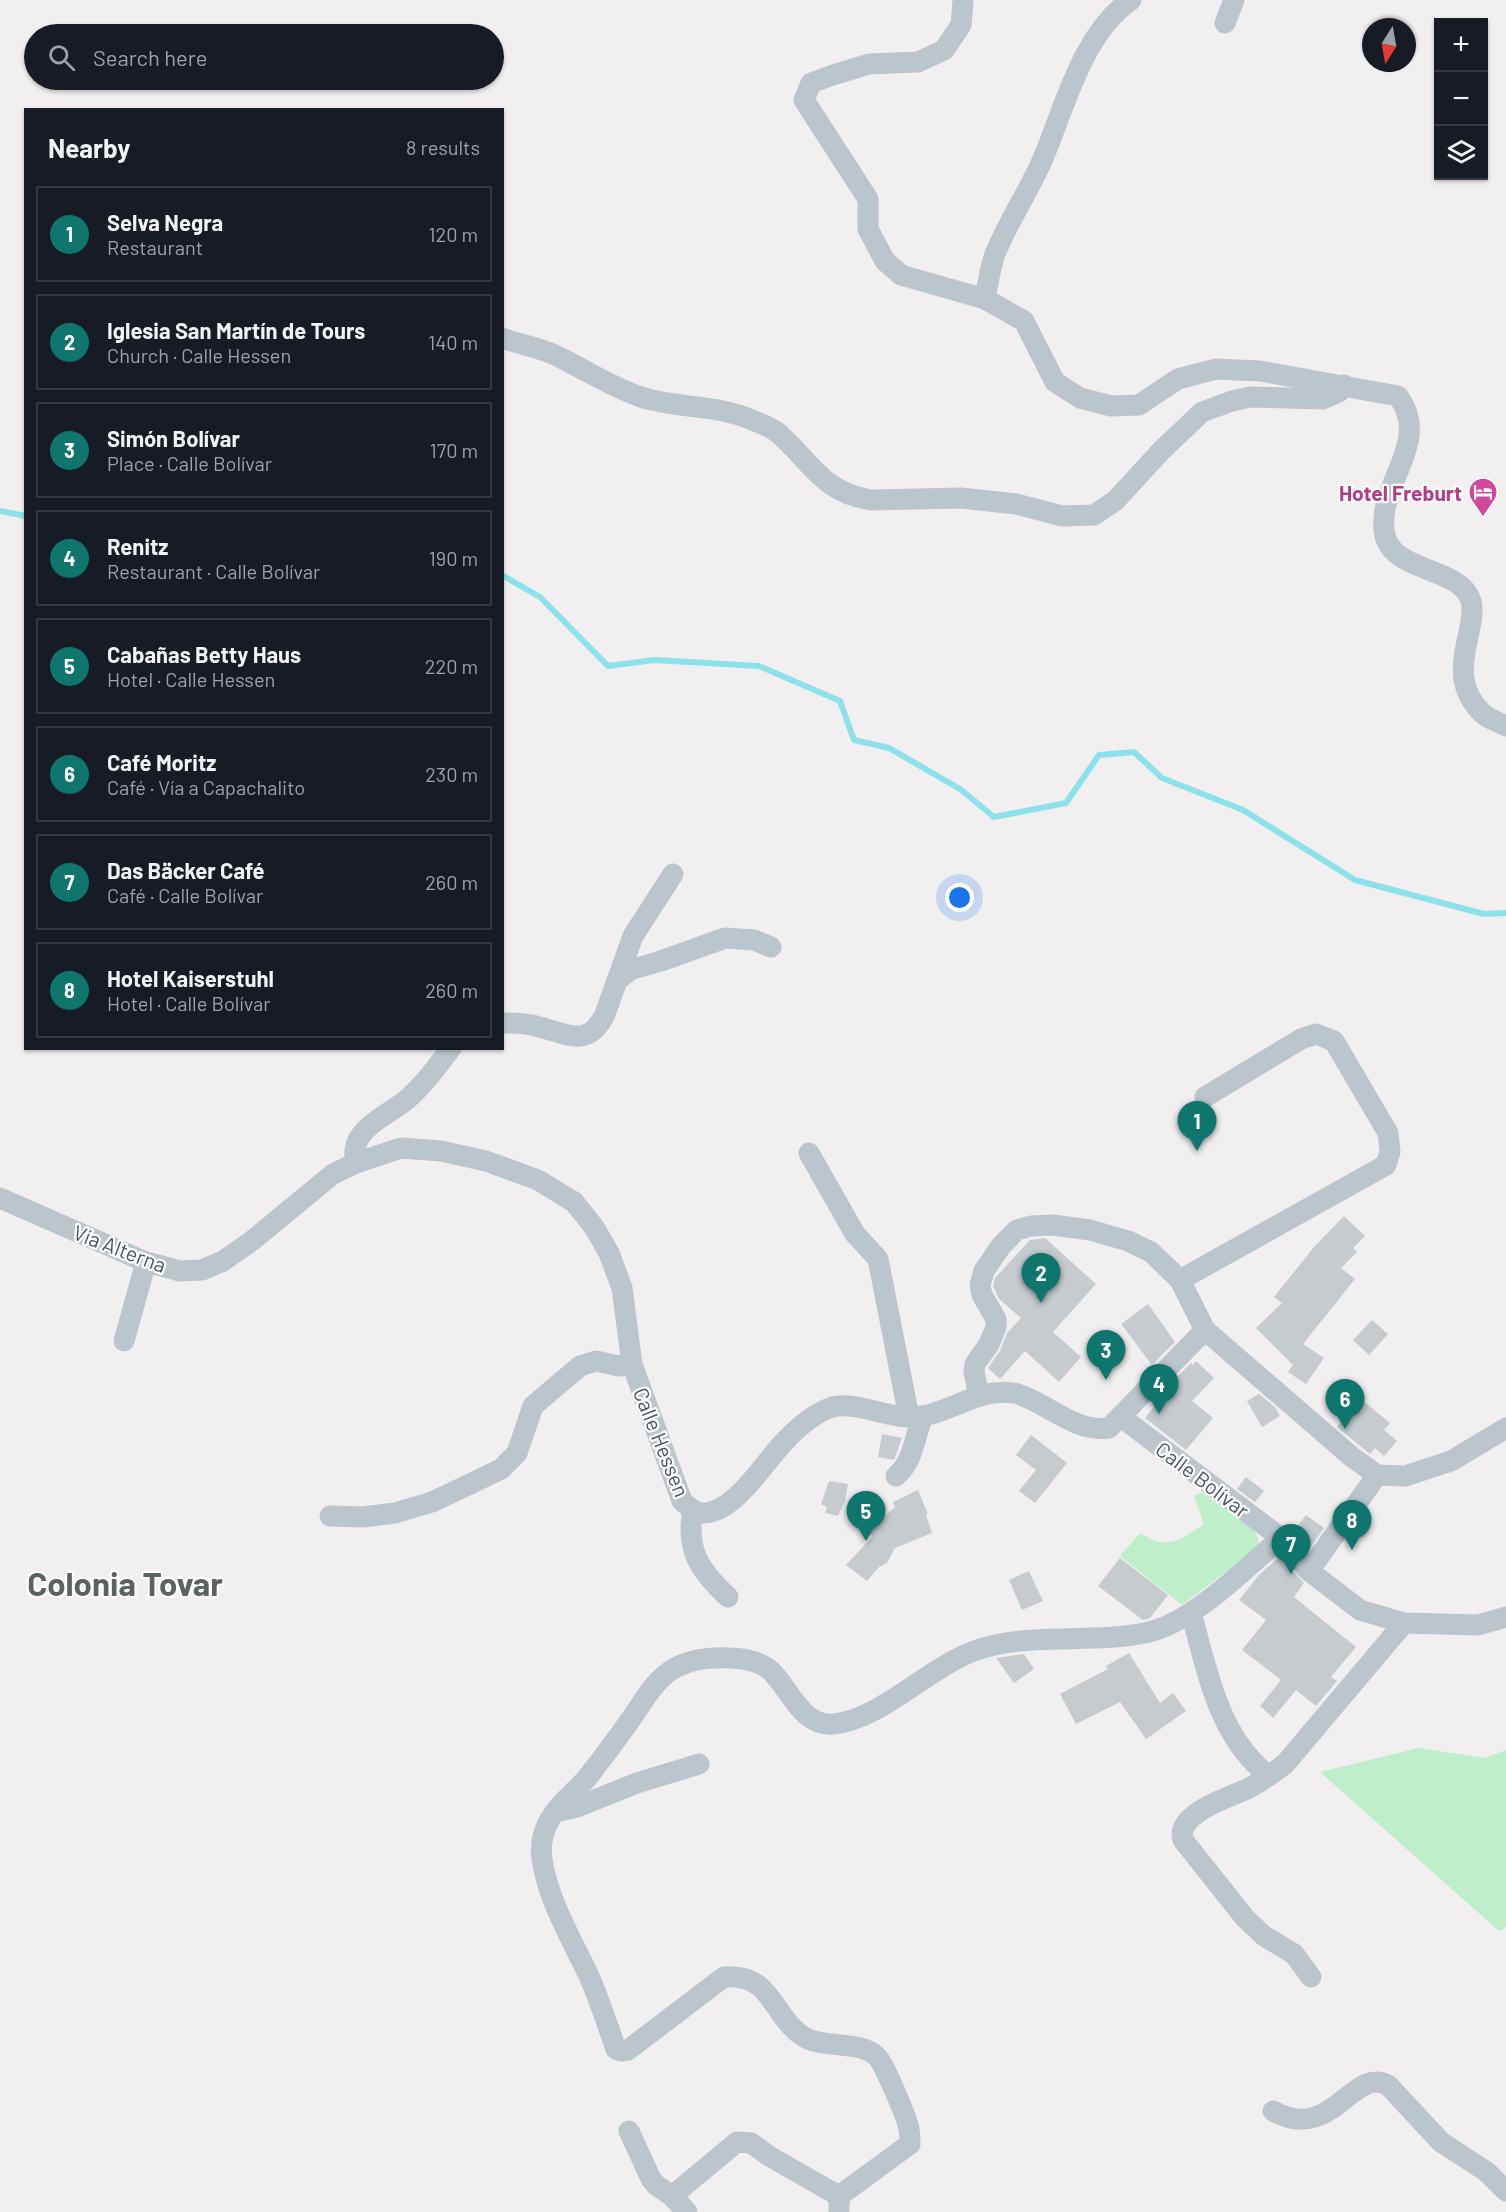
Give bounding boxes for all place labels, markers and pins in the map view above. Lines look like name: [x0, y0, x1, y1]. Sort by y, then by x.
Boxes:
hotel icon: Hotel Freburt: [1467, 476, 1499, 518]
place label: Hotel Freburt: [1339, 480, 1462, 505]
pin: 1: [1178, 1102, 1216, 1151]
pin: 2: [1022, 1254, 1060, 1303]
pin: 3: [1086, 1330, 1126, 1380]
pin: 4: [1140, 1364, 1178, 1414]
pin: 6: [1326, 1380, 1364, 1429]
pin: 5: [846, 1492, 886, 1541]
pin: 8: [1332, 1500, 1372, 1550]
pin: 7: [1272, 1524, 1310, 1574]

